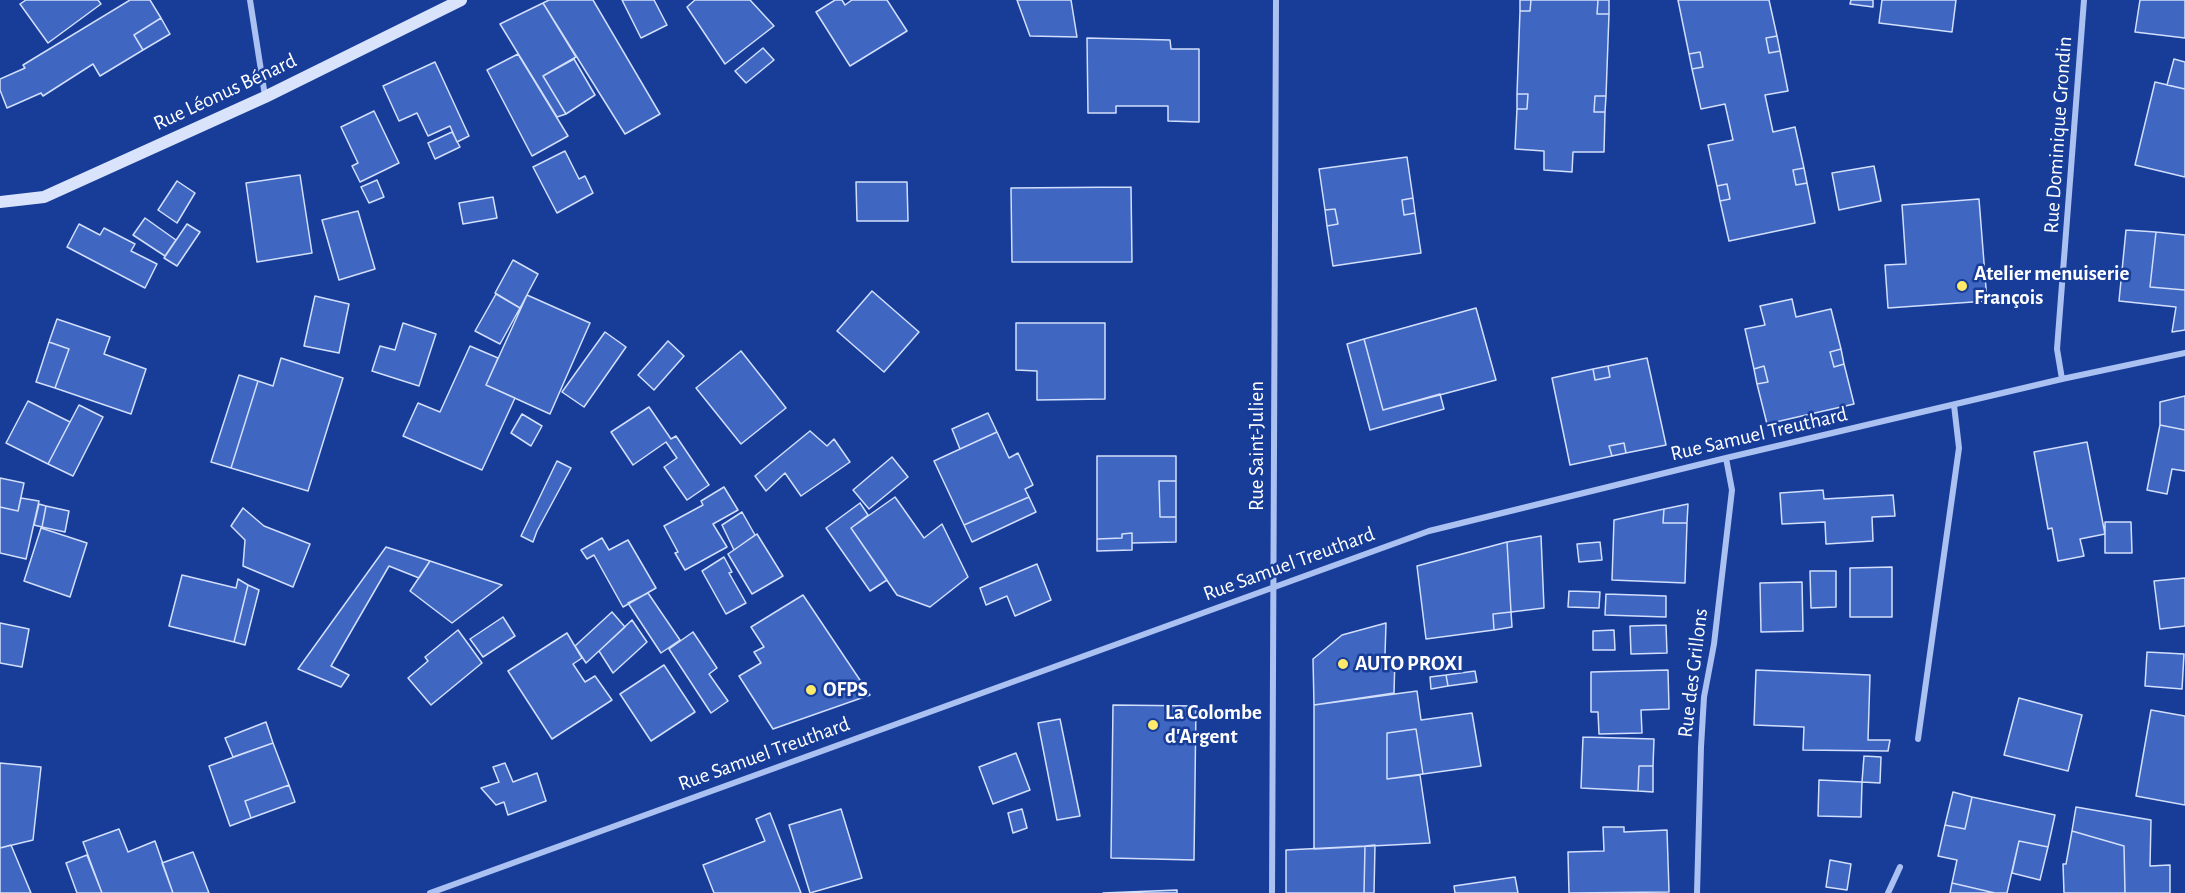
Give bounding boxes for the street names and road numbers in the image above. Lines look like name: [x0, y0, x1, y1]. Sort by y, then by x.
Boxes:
street label: Rue Dominique Grondin: [2039, 35, 2077, 235]
street label: Rue Léonus Bénard: [150, 48, 300, 136]
street label: Rue Saint-Julien: [1244, 381, 1270, 511]
street label: Rue Samuel Treuthard: [1668, 401, 1850, 467]
street label: Rue Samuel Treuthard: [1200, 521, 1378, 607]
street label: Rue des Grillons: [1673, 607, 1713, 739]
street label: Rue Samuel Treuthard: [675, 711, 853, 797]

